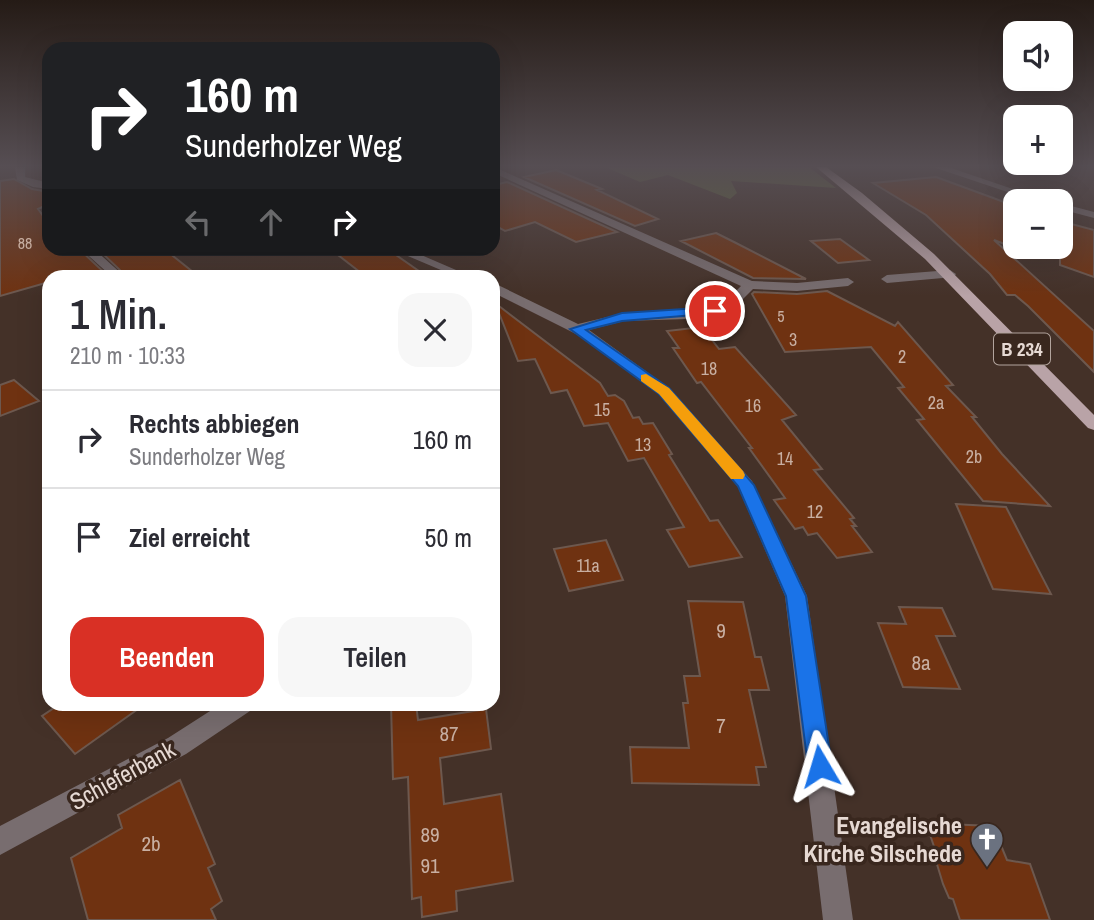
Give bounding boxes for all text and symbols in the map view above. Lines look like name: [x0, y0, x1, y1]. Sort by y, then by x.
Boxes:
map controls: [1003, 21, 1073, 259]
button: sound: [1003, 21, 1073, 91]
text: 160 m: [185, 61, 299, 127]
icon: right: [70, 70, 161, 161]
button: +: [1003, 105, 1073, 175]
text: Sunderholzer Weg: [185, 124, 402, 167]
button: −: [1003, 189, 1073, 259]
icon: left: [179, 203, 217, 241]
icon: ahead: [252, 203, 290, 241]
icon: right: [325, 203, 363, 241]
house number: 88: [18, 232, 32, 254]
pin: [685, 281, 745, 341]
text: 1 Min.: [70, 286, 167, 342]
icon: arrive: [696, 292, 734, 330]
button: close: [398, 293, 472, 367]
house number: 5: [777, 305, 785, 327]
house number: 3: [789, 327, 797, 352]
road number: B 234: [994, 334, 1050, 364]
text: 210 m · 10:33: [70, 340, 185, 371]
house number: 2: [898, 344, 906, 369]
house number: 18: [701, 356, 717, 381]
house number: 2a: [928, 390, 944, 415]
house number: 16: [745, 393, 761, 418]
house number: 15: [594, 397, 610, 422]
text: Rechts abbiegen: [129, 406, 300, 441]
icon: right: [70, 420, 108, 458]
text: 160 m: [413, 422, 472, 457]
house number: 13: [635, 432, 651, 457]
text: Sunderholzer Weg: [129, 441, 285, 472]
house number: 2b: [966, 444, 982, 469]
house number: 14: [777, 446, 793, 471]
house number: 12: [807, 499, 823, 524]
icon: arrive: [70, 518, 108, 556]
text: Ziel erreicht: [129, 520, 250, 555]
text: 50 m: [425, 520, 472, 555]
house number: 11a: [576, 553, 600, 578]
house number: 9: [716, 616, 726, 645]
button: Beenden: [70, 617, 264, 697]
button: Teilen: [278, 617, 472, 697]
house number: 8a: [911, 648, 931, 677]
house number: 7: [716, 711, 726, 740]
house number: 87: [439, 719, 459, 748]
position arrow: [783, 729, 857, 803]
street label: Schieferbank: [64, 733, 181, 817]
place label: Evangelische Kirche Silschede: [803, 809, 962, 869]
house number: 89: [420, 820, 440, 849]
church icon: Evangelische Kirche Silschede: [968, 820, 1006, 869]
house number: 2b: [141, 829, 161, 858]
house number: 91: [420, 851, 440, 880]

